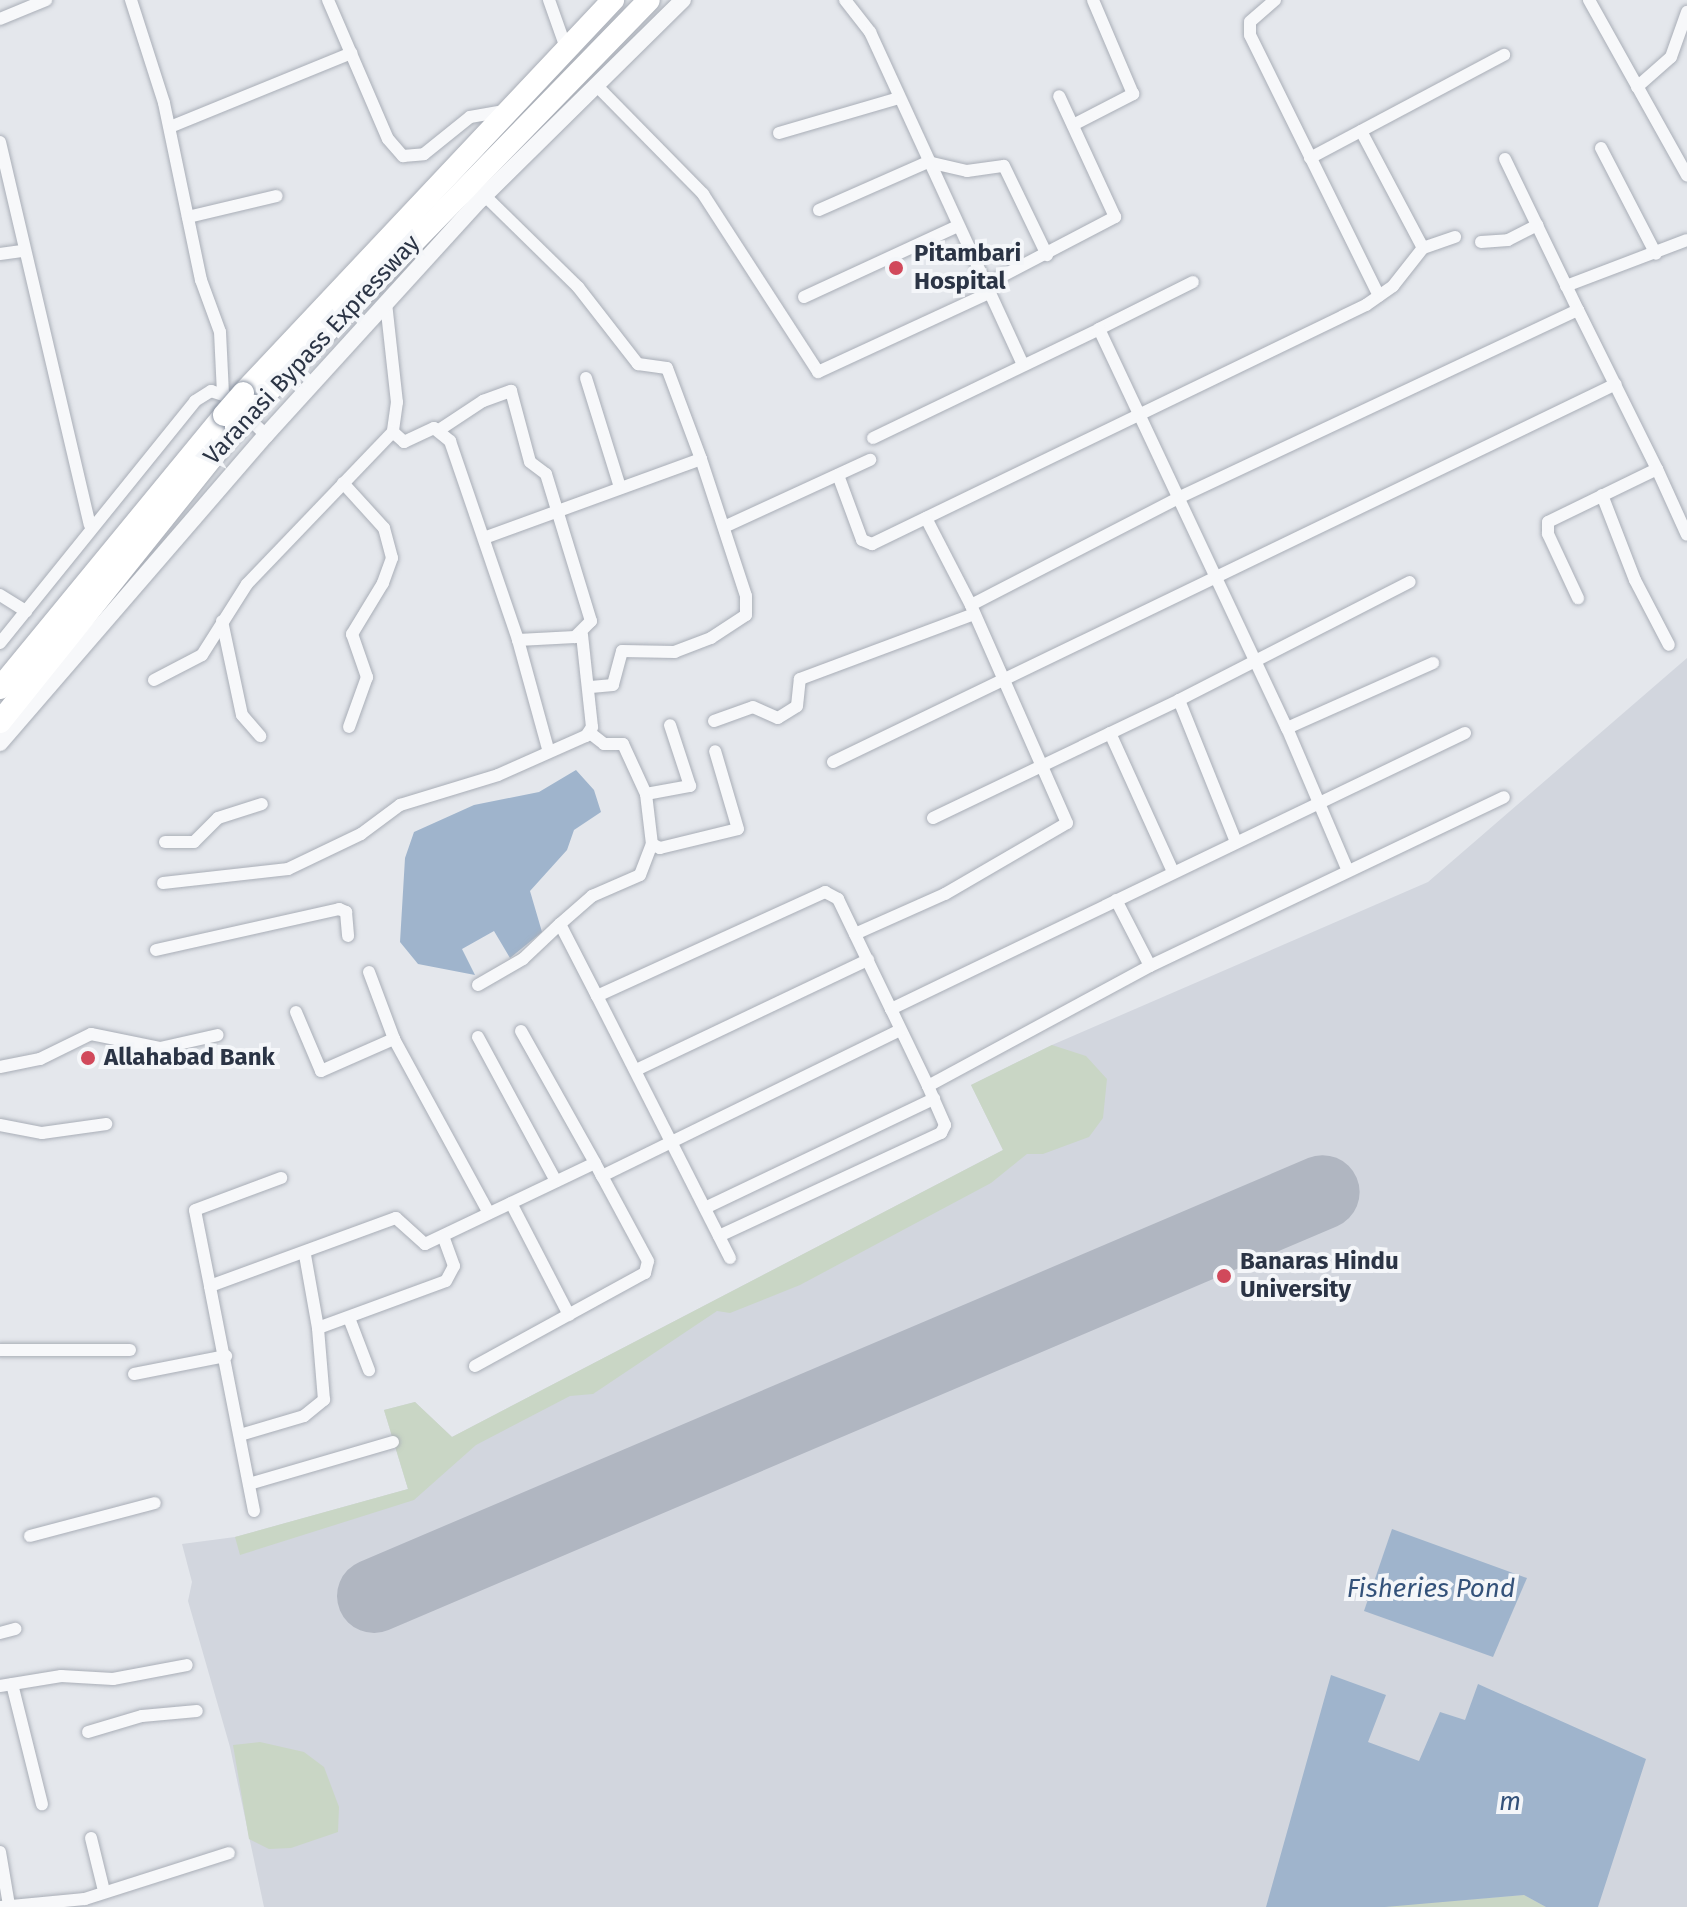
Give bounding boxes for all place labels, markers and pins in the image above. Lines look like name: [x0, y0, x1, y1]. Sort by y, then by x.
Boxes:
place label: Pitambari Hospital: [914, 240, 1021, 296]
marker: Pitambari Hospital: [885, 257, 907, 279]
place label: Allahabad Bank: [104, 1044, 275, 1072]
marker: Allahabad Bank: [79, 1049, 97, 1067]
place label: Banaras Hindu University: [1240, 1248, 1399, 1304]
marker: Banaras Hindu University: [1215, 1267, 1233, 1285]

